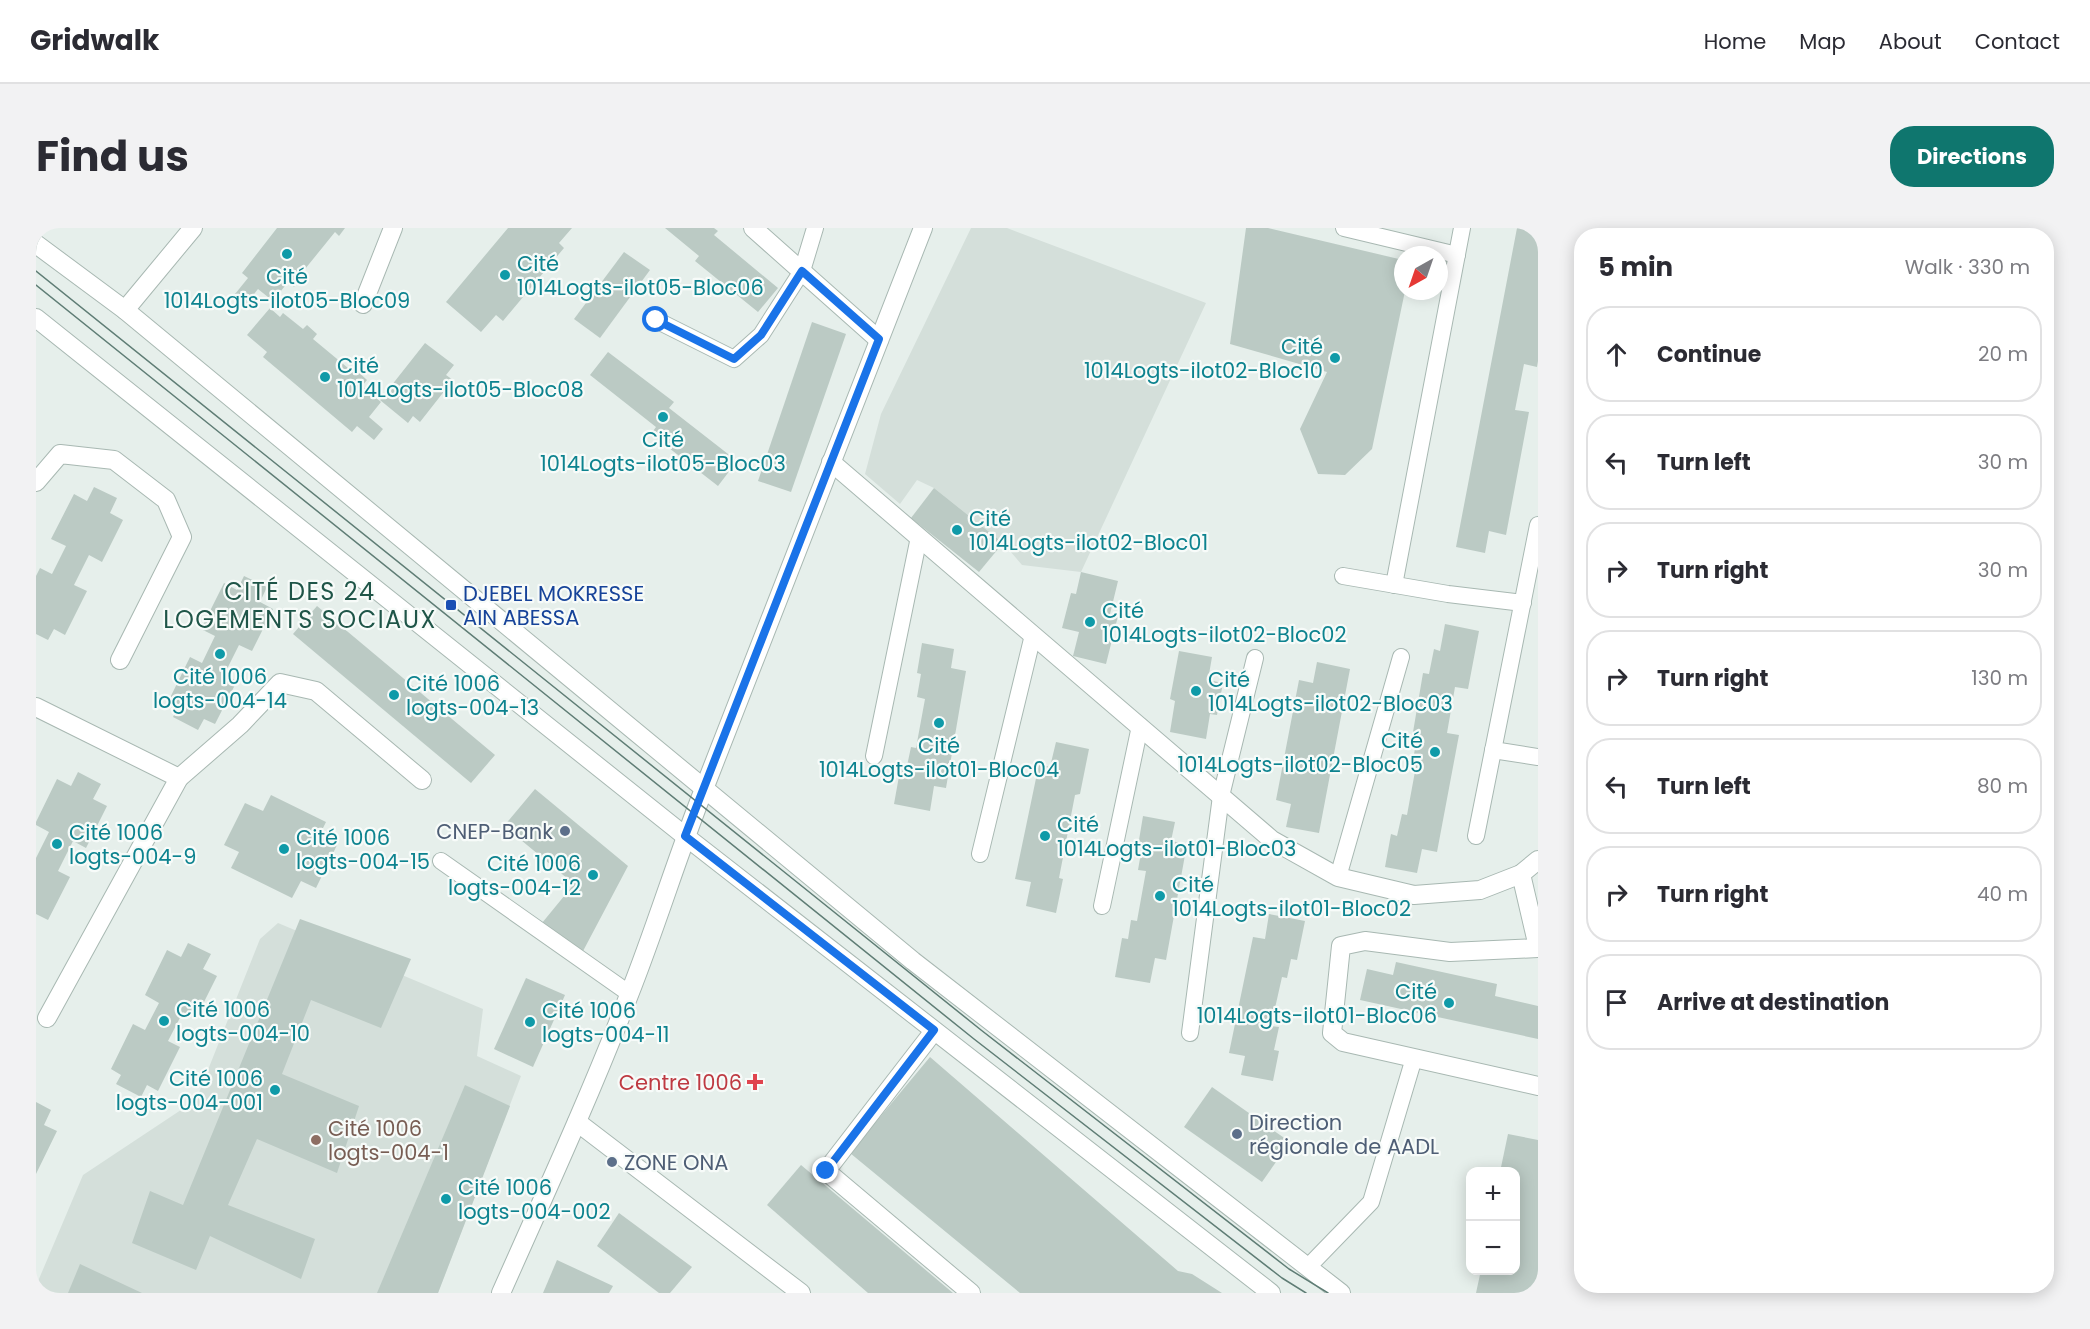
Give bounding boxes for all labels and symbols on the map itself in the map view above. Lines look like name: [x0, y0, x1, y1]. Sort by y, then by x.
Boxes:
north arrow: [1394, 246, 1448, 300]
marker: Cité 1014Logts-ilot05-Bloc09: [280, 247, 294, 261]
place label: Cité 1014Logts-ilot05-Bloc06: [517, 249, 764, 302]
place label: Cité 1014Logts-ilot05-Bloc09: [164, 262, 410, 315]
marker: Cité 1014Logts-ilot05-Bloc06: [498, 268, 512, 282]
route start: [642, 306, 668, 332]
place label: Cité 1014Logts-ilot02-Bloc10: [1084, 332, 1323, 385]
place label: Cité 1014Logts-ilot05-Bloc08: [337, 351, 584, 404]
marker: Cité 1014Logts-ilot02-Bloc10: [1328, 351, 1342, 365]
marker: Cité 1014Logts-ilot05-Bloc08: [318, 370, 332, 384]
marker: Cité 1014Logts-ilot05-Bloc03: [656, 410, 670, 424]
place label: Cité 1014Logts-ilot05-Bloc03: [540, 425, 786, 478]
place label: Cité 1014Logts-ilot02-Bloc01: [969, 504, 1208, 557]
marker: Cité 1014Logts-ilot02-Bloc01: [950, 523, 964, 537]
district label: CITÉ DES 24 LOGEMENTS SOCIAUX: [163, 575, 437, 636]
place label: DJEBEL MOKRESSE AIN ABESSA: [463, 579, 644, 632]
place label: Cité 1014Logts-ilot02-Bloc02: [1102, 596, 1346, 649]
marker: DJEBEL MOKRESSE AIN ABESSA: [444, 598, 458, 612]
marker: Cité 1014Logts-ilot02-Bloc02: [1083, 615, 1097, 629]
marker: Cité 1006 logts-004-14: [213, 647, 227, 661]
place label: Cité 1006 logts-004-14: [153, 662, 287, 715]
place label: Cité 1014Logts-ilot02-Bloc03: [1208, 665, 1453, 718]
place label: Cité 1006 logts-004-13: [406, 669, 539, 722]
marker: Cité 1014Logts-ilot02-Bloc03: [1189, 684, 1203, 698]
marker: Cité 1006 logts-004-13: [387, 688, 401, 702]
marker: Cité 1014Logts-ilot01-Bloc04: [932, 716, 946, 730]
place label: Cité 1014Logts-ilot02-Bloc05: [1177, 726, 1423, 779]
place label: Cité 1014Logts-ilot01-Bloc04: [819, 731, 1059, 784]
marker: Cité 1014Logts-ilot02-Bloc05: [1428, 745, 1442, 759]
place label: Cité 1014Logts-ilot01-Bloc03: [1057, 810, 1296, 863]
place label: CNEP-Bank: [436, 817, 553, 846]
place label: Cité 1006 logts-004-9: [69, 818, 196, 871]
place label: Cité 1006 logts-004-15: [296, 823, 430, 876]
marker: CNEP-Bank: [558, 824, 572, 838]
marker: Cité 1014Logts-ilot01-Bloc03: [1038, 829, 1052, 843]
marker: Cité 1006 logts-004-9: [50, 837, 64, 851]
marker: Cité 1006 logts-004-15: [277, 842, 291, 856]
place label: Cité 1006 logts-004-12: [448, 849, 581, 902]
marker: Cité 1006 logts-004-12: [586, 868, 600, 882]
place label: Cité 1014Logts-ilot01-Bloc02: [1172, 870, 1411, 923]
marker: Cité 1014Logts-ilot01-Bloc02: [1153, 889, 1167, 903]
place label: Cité 1014Logts-ilot01-Bloc06: [1197, 977, 1437, 1030]
place label: Cité 1006 logts-004-10: [176, 995, 310, 1048]
place label: Cité 1006 logts-004-11: [542, 996, 670, 1049]
marker: Cité 1014Logts-ilot01-Bloc06: [1442, 996, 1456, 1010]
marker: Cité 1006 logts-004-10: [157, 1014, 171, 1028]
marker: Cité 1006 logts-004-11: [523, 1015, 537, 1029]
place label: Cité 1006 logts-004-001: [116, 1064, 263, 1117]
place label: Centre 1006: [619, 1068, 742, 1097]
marker: Centre 1006: [746, 1073, 764, 1091]
marker: Cité 1006 logts-004-001: [268, 1083, 282, 1097]
place label: Direction régionale de AADL: [1249, 1108, 1439, 1161]
place label: Cité 1006 logts-004-1: [328, 1114, 449, 1167]
marker: Direction régionale de AADL: [1230, 1127, 1244, 1141]
marker: Cité 1006 logts-004-1: [309, 1133, 323, 1147]
place label: ZONE ONA: [624, 1148, 728, 1177]
marker: ZONE ONA: [605, 1155, 619, 1169]
route end: [812, 1157, 838, 1183]
place label: Cité 1006 logts-004-002: [458, 1173, 611, 1226]
marker: Cité 1006 logts-004-002: [439, 1192, 453, 1206]

